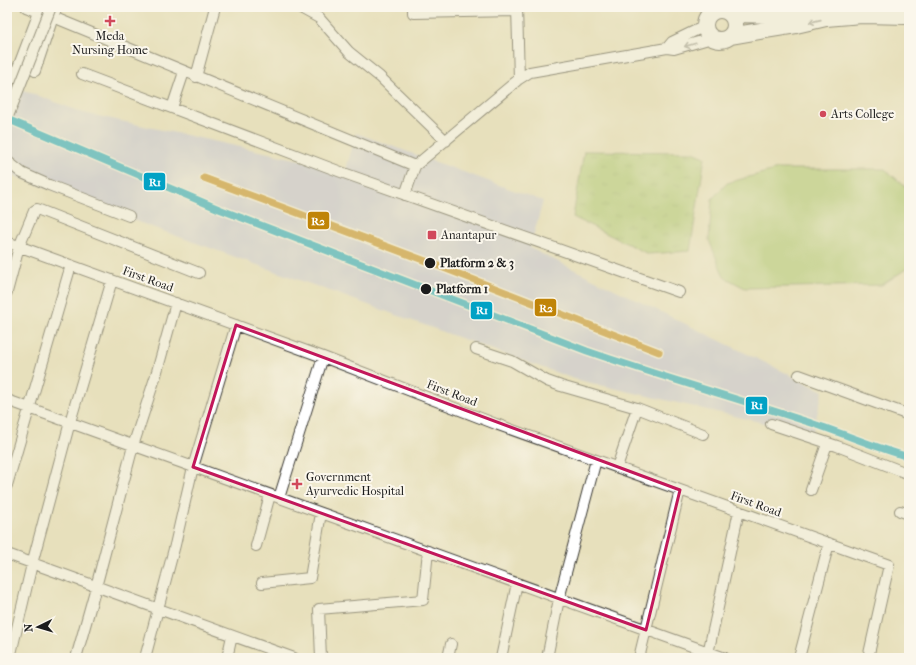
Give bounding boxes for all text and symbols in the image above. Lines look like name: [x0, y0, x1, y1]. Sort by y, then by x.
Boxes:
marker: Meda Nursing Home: [104, 15, 116, 27]
one-way arrow: [808, 18, 821, 26]
place label: Meda Nursing Home: [72, 29, 148, 57]
one-way arrow: [683, 42, 696, 49]
place label: Arts College: [830, 107, 894, 121]
marker: Arts College: [818, 109, 828, 119]
line badge: R1: [143, 172, 166, 191]
text: R1: [149, 176, 161, 189]
line badge: R2: [307, 211, 330, 230]
text: R2: [311, 215, 325, 228]
place label: Anantapur: [440, 228, 497, 242]
marker: Anantapur: [426, 229, 438, 241]
marker: Platform 2 & 3: [423, 256, 437, 270]
place label: Platform 2 & 3: [440, 256, 514, 271]
street label: First Road: [121, 263, 176, 295]
marker: Platform 1: [419, 282, 433, 296]
place label: Platform 1: [436, 282, 488, 296]
line badge: R2: [534, 298, 557, 317]
line badge: R1: [470, 301, 493, 320]
text: R2: [539, 302, 553, 315]
text: R1: [476, 304, 488, 317]
street label: First Road: [425, 377, 480, 409]
line badge: R1: [745, 396, 768, 415]
text: R1: [751, 399, 763, 412]
place label: Government Ayurvedic Hospital: [305, 470, 405, 498]
marker: Government Ayurvedic Hospital: [291, 478, 303, 490]
street label: First Road: [729, 488, 784, 520]
north arrow: [18, 607, 58, 647]
text: N: [22, 622, 35, 633]

